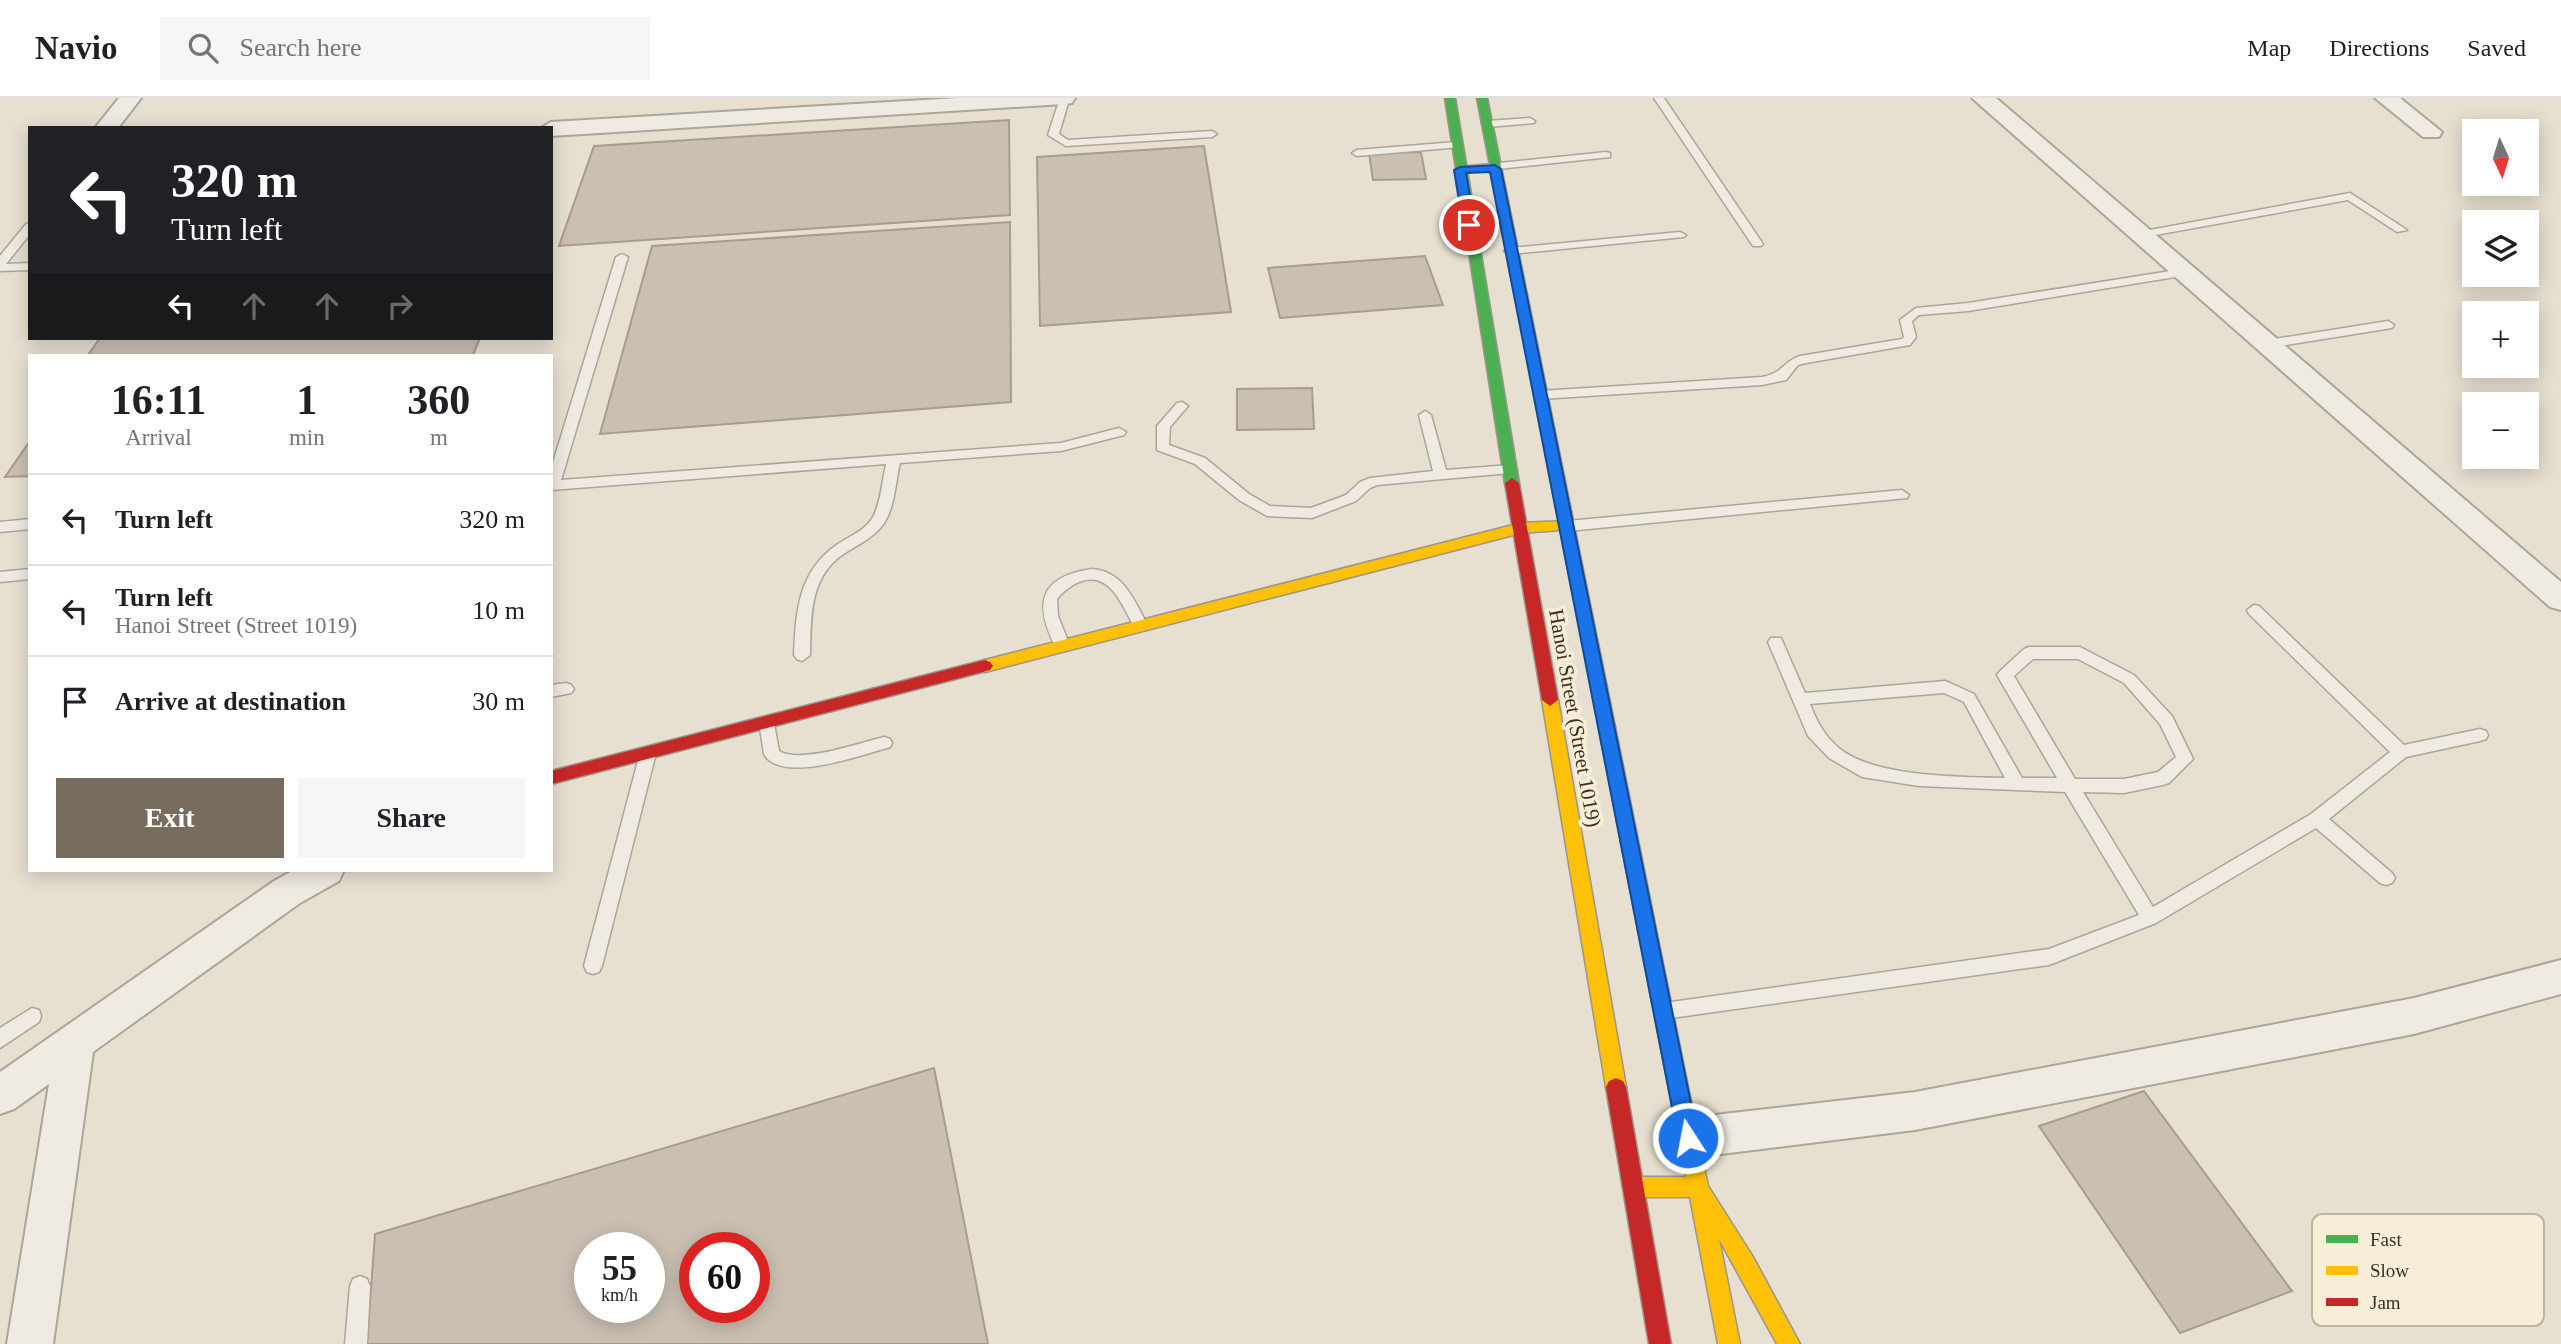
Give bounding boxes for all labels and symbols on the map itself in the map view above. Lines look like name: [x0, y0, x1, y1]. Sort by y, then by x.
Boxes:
north arrow: [2462, 119, 2539, 196]
pin: [1439, 195, 1499, 255]
street label: Hanoi Street (Street 1019): [1544, 607, 1606, 829]
position arrow: [1651, 1101, 1725, 1175]
legend: [2312, 1214, 2544, 1326]
text: Fast: [2370, 1229, 2402, 1250]
speed limit sign: 60: [679, 1232, 770, 1323]
text: Slow: [2370, 1260, 2409, 1281]
text: Jam: [2370, 1292, 2401, 1313]

